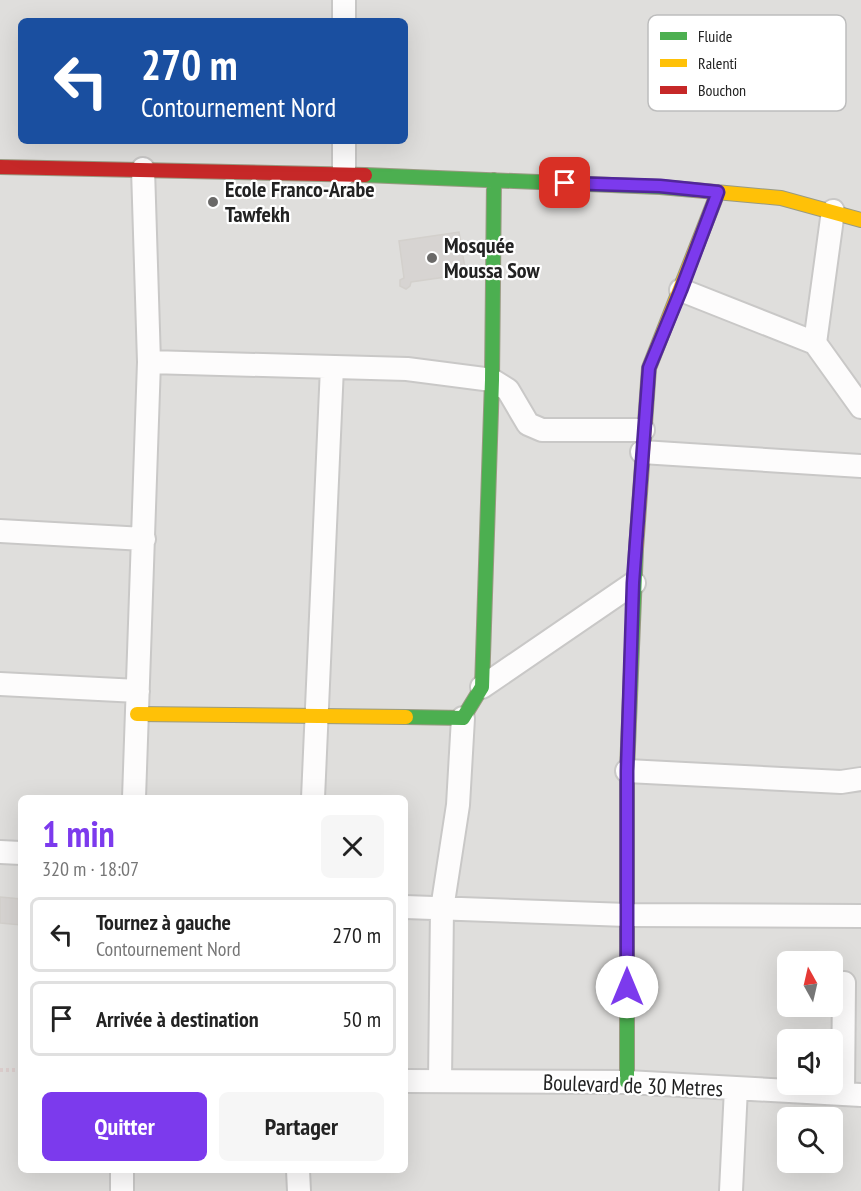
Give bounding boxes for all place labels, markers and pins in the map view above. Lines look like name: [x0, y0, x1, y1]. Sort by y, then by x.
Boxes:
pin: [539, 157, 590, 208]
place label: Ecole Franco-Arabe Tawfekh: [225, 175, 375, 228]
marker: Ecole Franco-Arabe Tawfekh: [206, 195, 220, 209]
place label: Mosquée Moussa Sow: [444, 231, 541, 284]
marker: Mosquée Moussa Sow: [425, 251, 439, 265]

